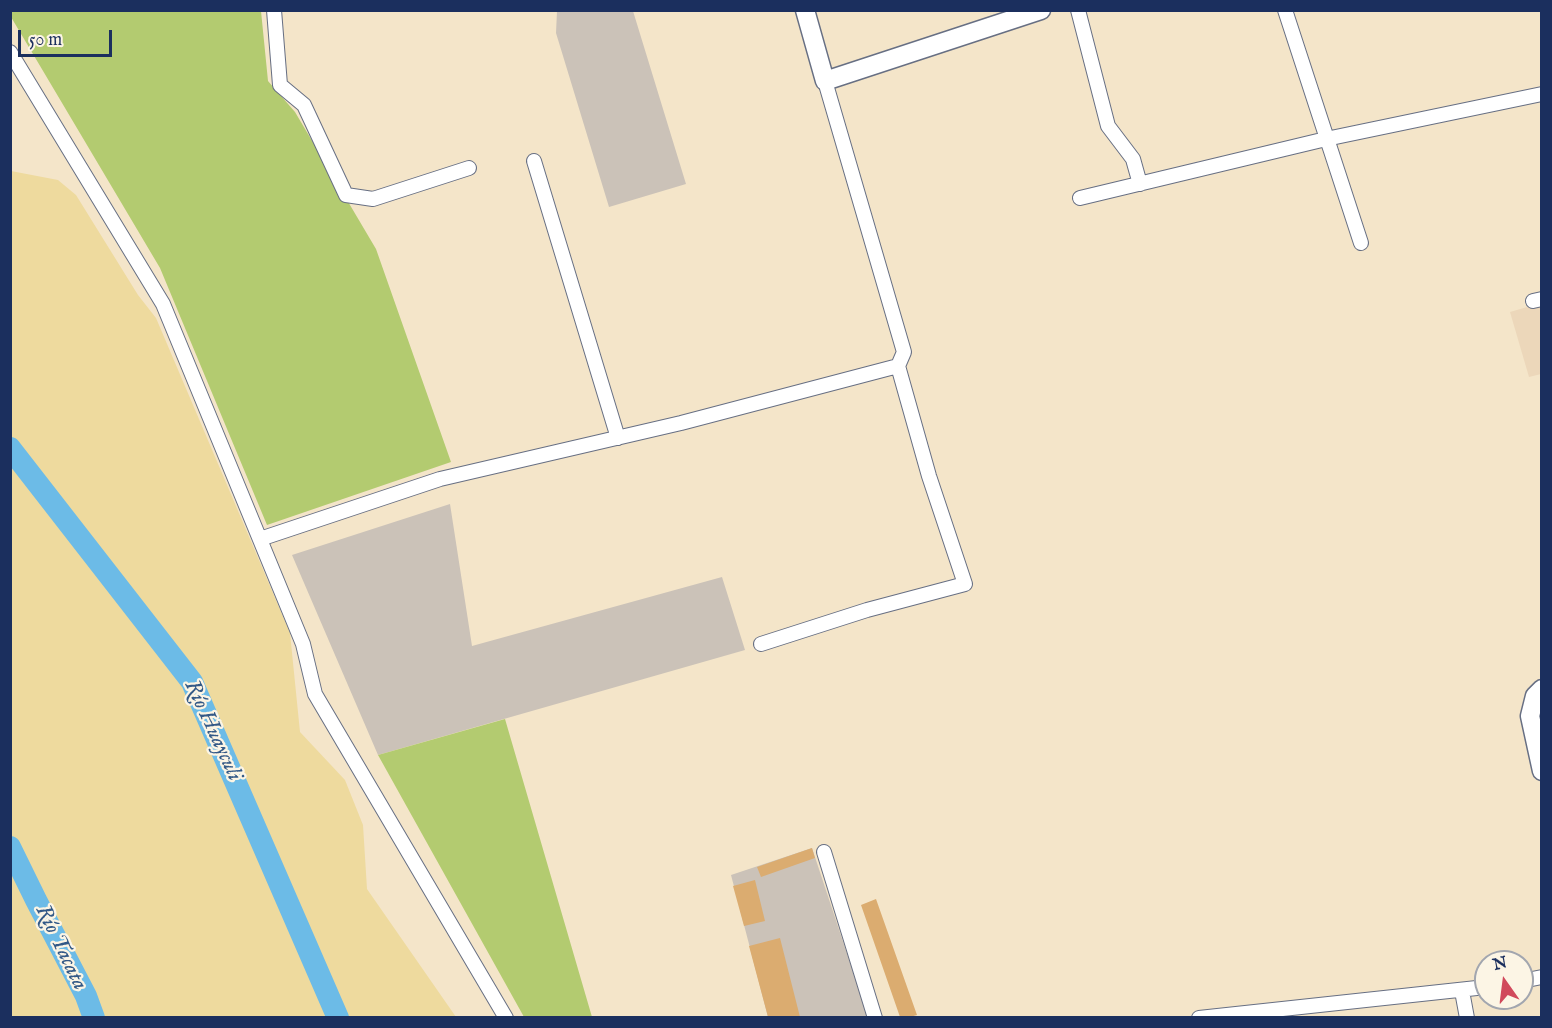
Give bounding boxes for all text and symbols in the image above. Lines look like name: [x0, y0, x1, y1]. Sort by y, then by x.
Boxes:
scale bar: [21, 18, 116, 56]
text: 50 m: [29, 29, 62, 52]
water label: Río Huayculi: [177, 676, 247, 786]
water label: Río Tacata: [28, 901, 92, 995]
north arrow: [1474, 950, 1534, 1010]
text: N: [1491, 953, 1509, 976]

